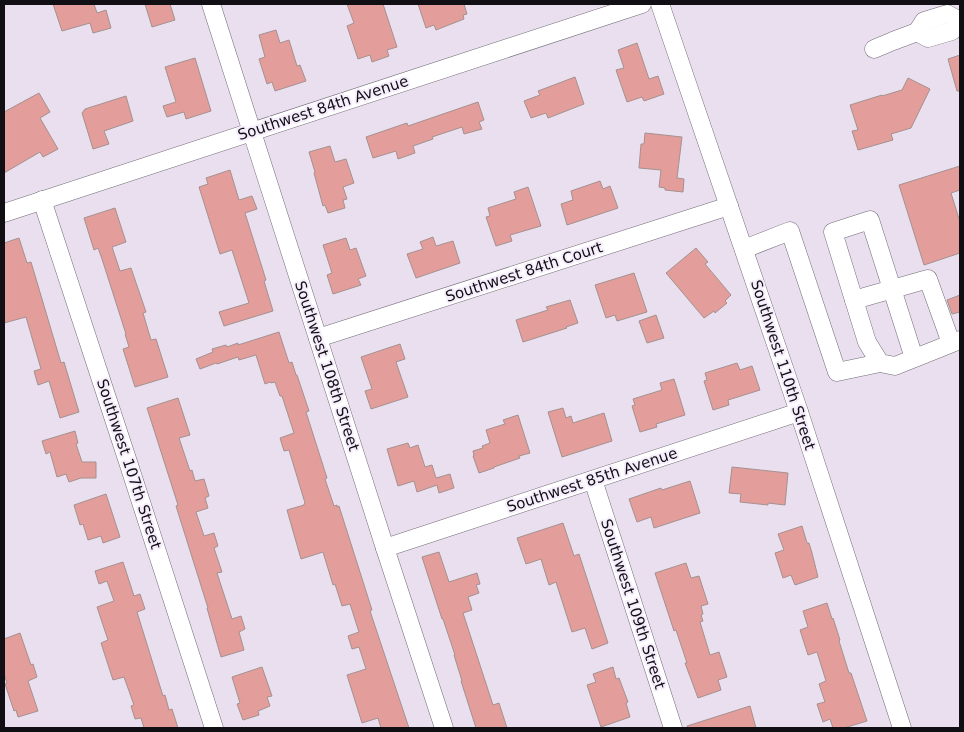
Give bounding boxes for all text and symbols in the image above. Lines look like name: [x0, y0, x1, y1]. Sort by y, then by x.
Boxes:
street label: Southwest 84th Avenue: [235, 72, 411, 144]
street label: Southwest 84th Court: [443, 238, 605, 306]
street label: Southwest 110th Street: [747, 278, 819, 452]
street label: Southwest 108th Street: [291, 279, 363, 453]
street label: Southwest 107th Street: [93, 377, 165, 551]
street label: Southwest 85th Avenue: [504, 444, 680, 516]
street label: Southwest 109th Street: [597, 517, 669, 691]

